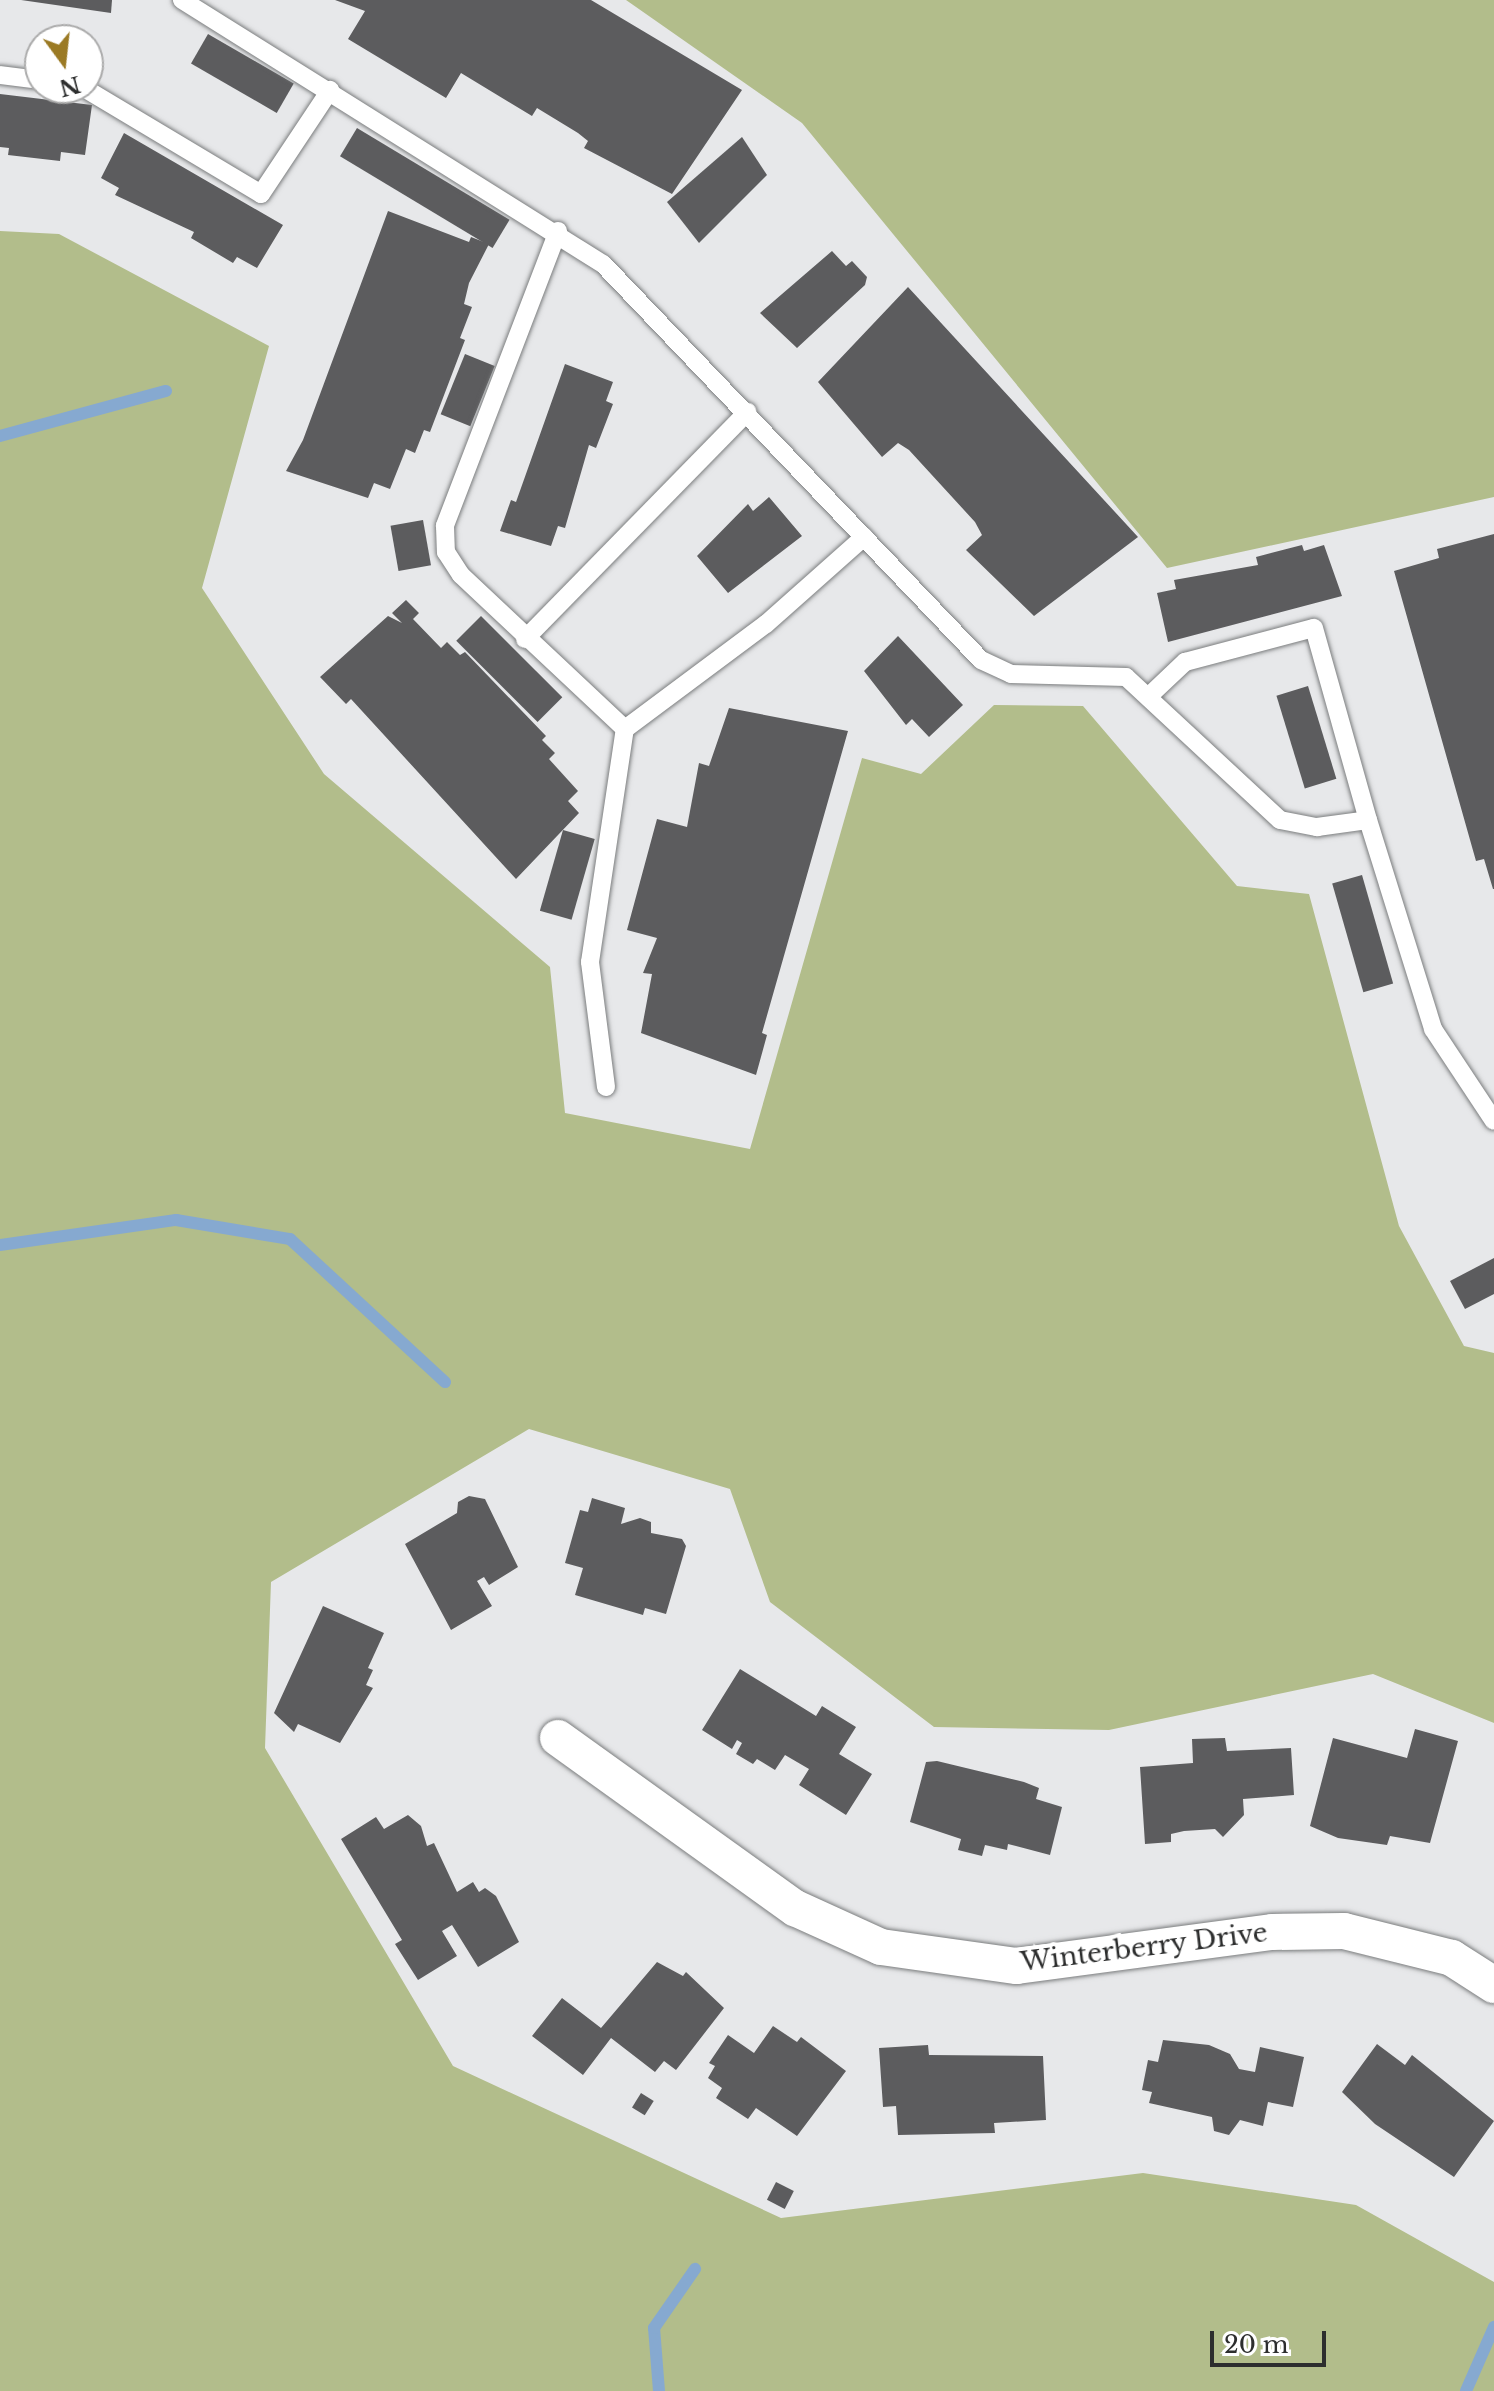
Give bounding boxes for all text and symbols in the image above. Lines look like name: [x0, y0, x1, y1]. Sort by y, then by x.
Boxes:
north arrow: [24, 24, 104, 104]
text: N: [56, 70, 83, 101]
street label: Winterberry Drive: [1018, 1917, 1270, 1979]
scale bar: [1214, 2315, 1330, 2365]
text: 20 m: [1224, 2330, 1289, 2359]

